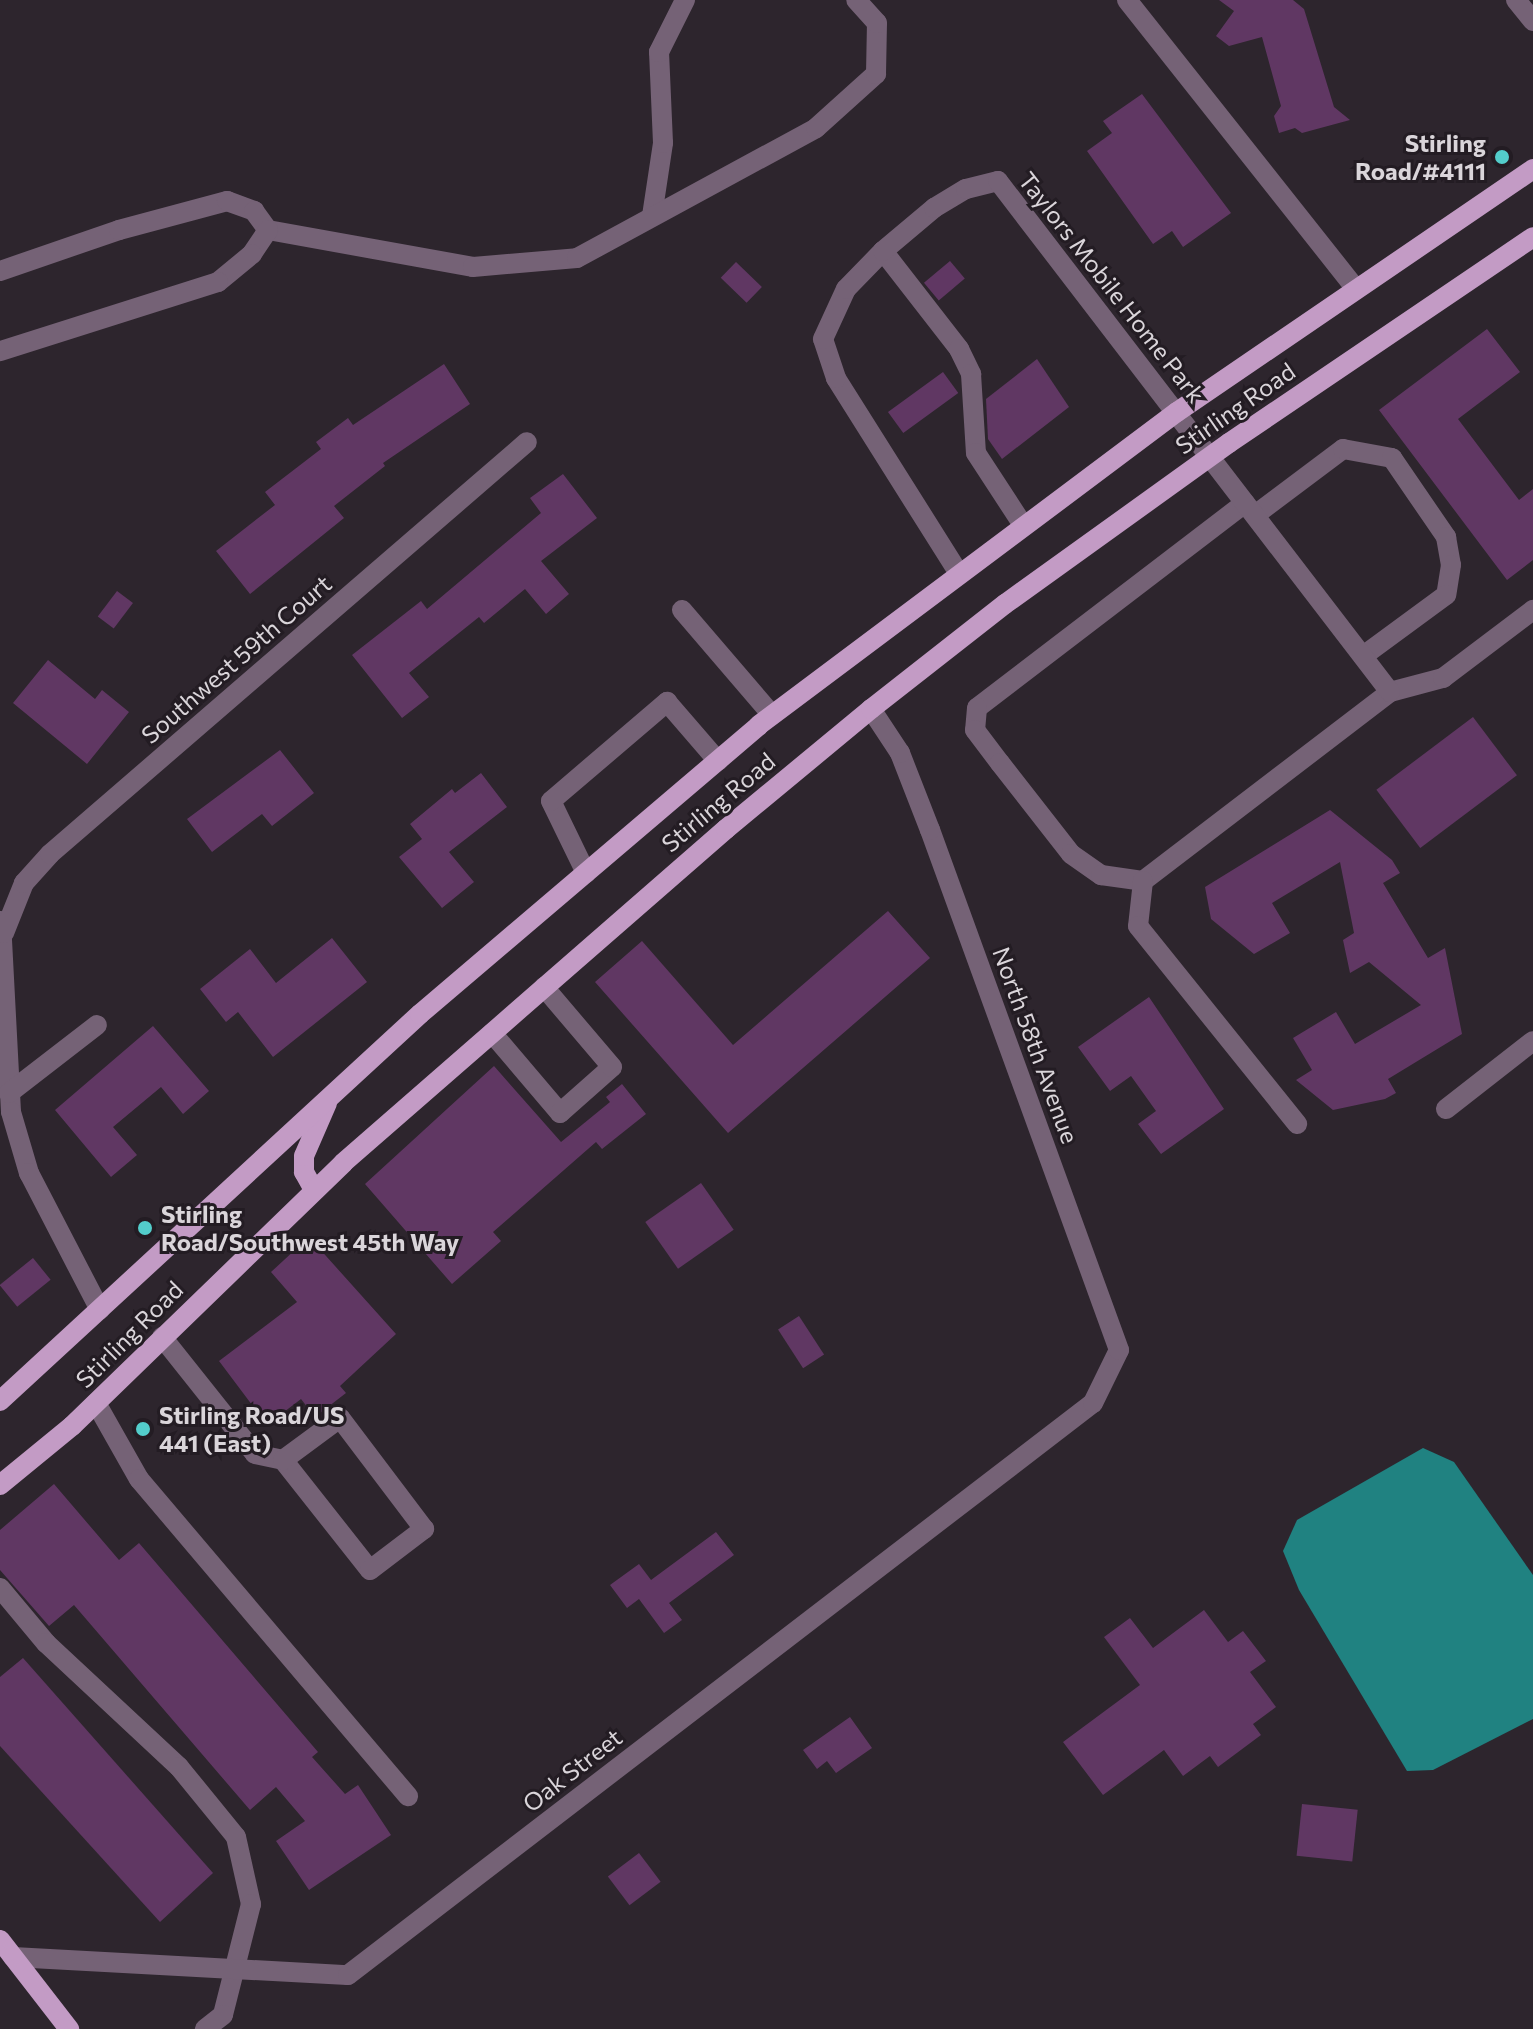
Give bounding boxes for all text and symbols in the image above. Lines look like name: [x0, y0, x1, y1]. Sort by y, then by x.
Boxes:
place label: Stirling Road/#4111: [1355, 129, 1486, 185]
marker: Stirling Road/#4111: [1493, 148, 1511, 166]
street label: Taylors Mobile Home Park: [1013, 166, 1211, 408]
street label: Stirling Road: [1170, 356, 1300, 460]
street label: Southwest 59th Court: [135, 569, 337, 749]
street label: Stirling Road: [655, 746, 781, 858]
street label: North 58th Avenue: [987, 943, 1085, 1147]
place label: Stirling Road/Southwest 45th Way: [161, 1200, 459, 1256]
marker: Stirling Road/Southwest 45th Way: [136, 1219, 154, 1237]
street label: Stirling Road: [70, 1275, 188, 1393]
place label: Stirling Road/US 441 (East): [159, 1401, 344, 1457]
marker: Stirling Road/US 441 (East): [134, 1420, 152, 1438]
street label: Oak Street: [517, 1722, 627, 1818]

